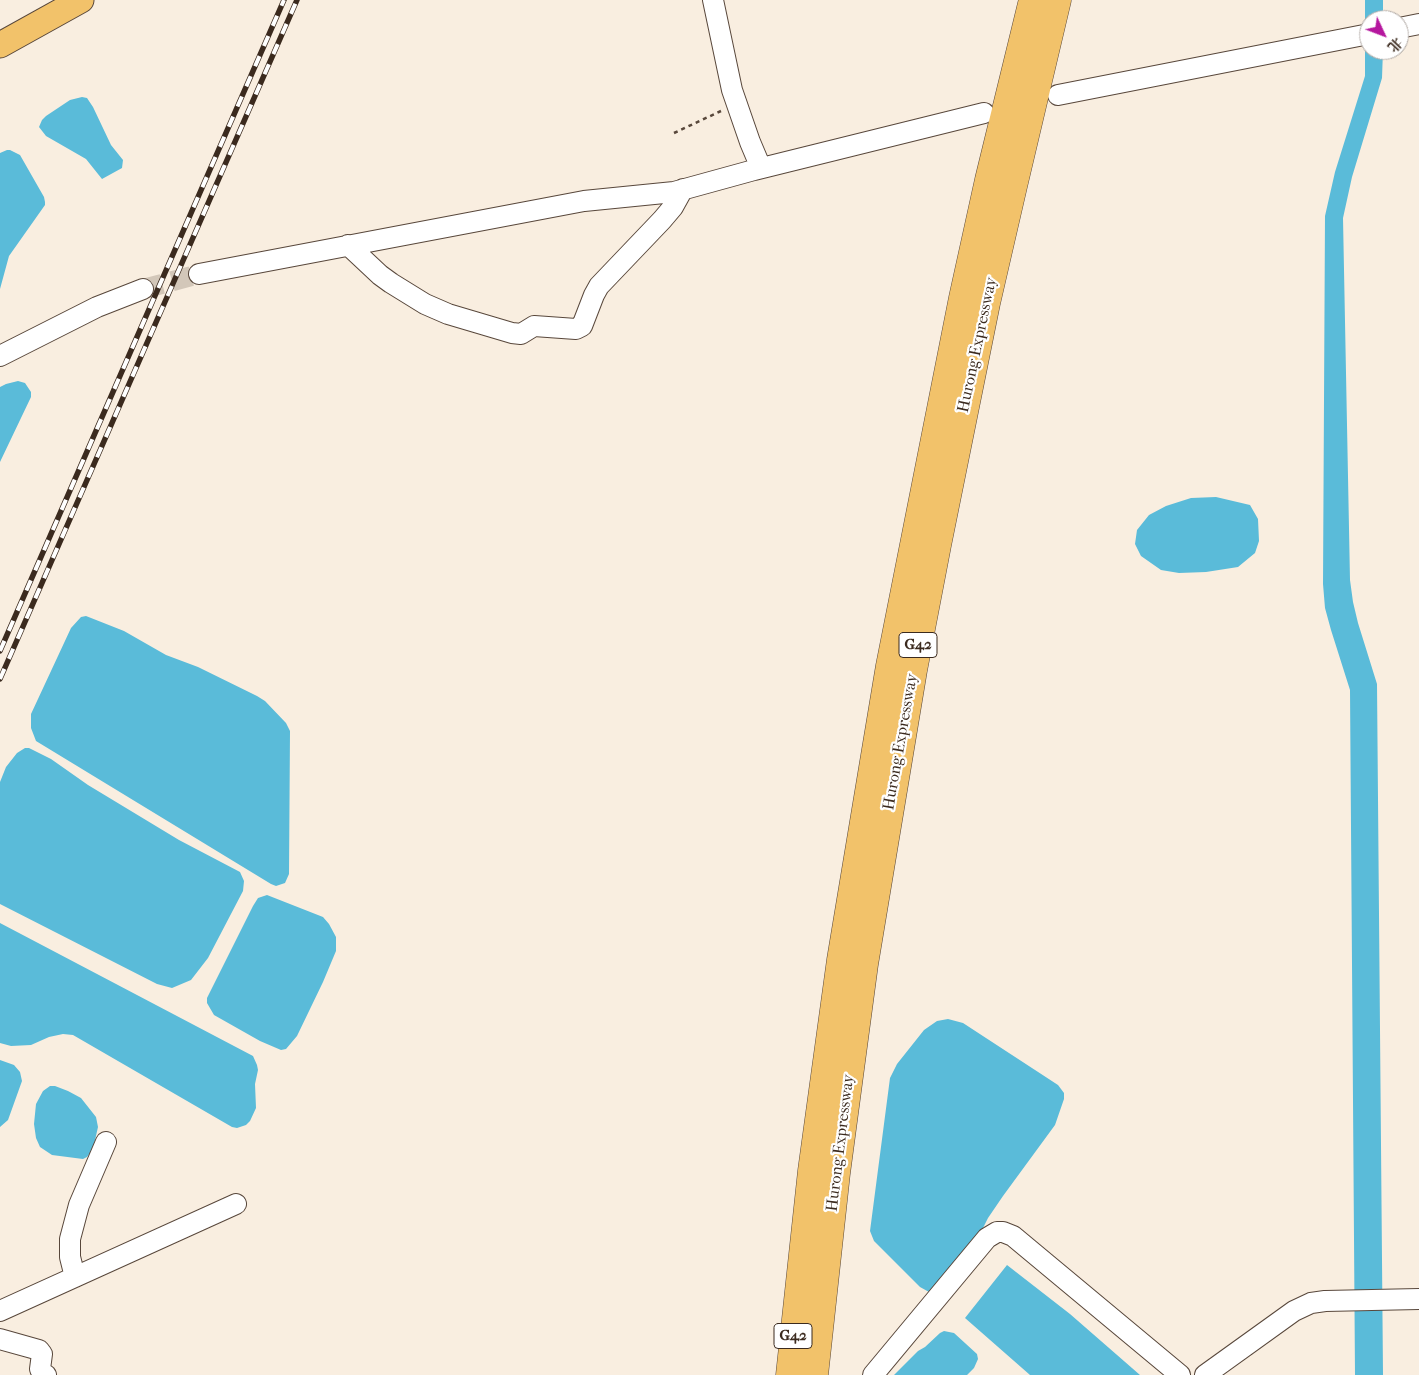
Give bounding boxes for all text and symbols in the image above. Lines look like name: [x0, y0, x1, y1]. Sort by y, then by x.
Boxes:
north arrow: [1359, 10, 1409, 60]
text: 北: [1384, 34, 1406, 56]
street label: Hurong Expressway: [954, 276, 1002, 414]
road number: G42: [899, 632, 937, 658]
street label: Hurong Expressway: [880, 672, 922, 812]
street label: Hurong Expressway: [823, 1073, 859, 1213]
road number: G42: [774, 1324, 812, 1348]

